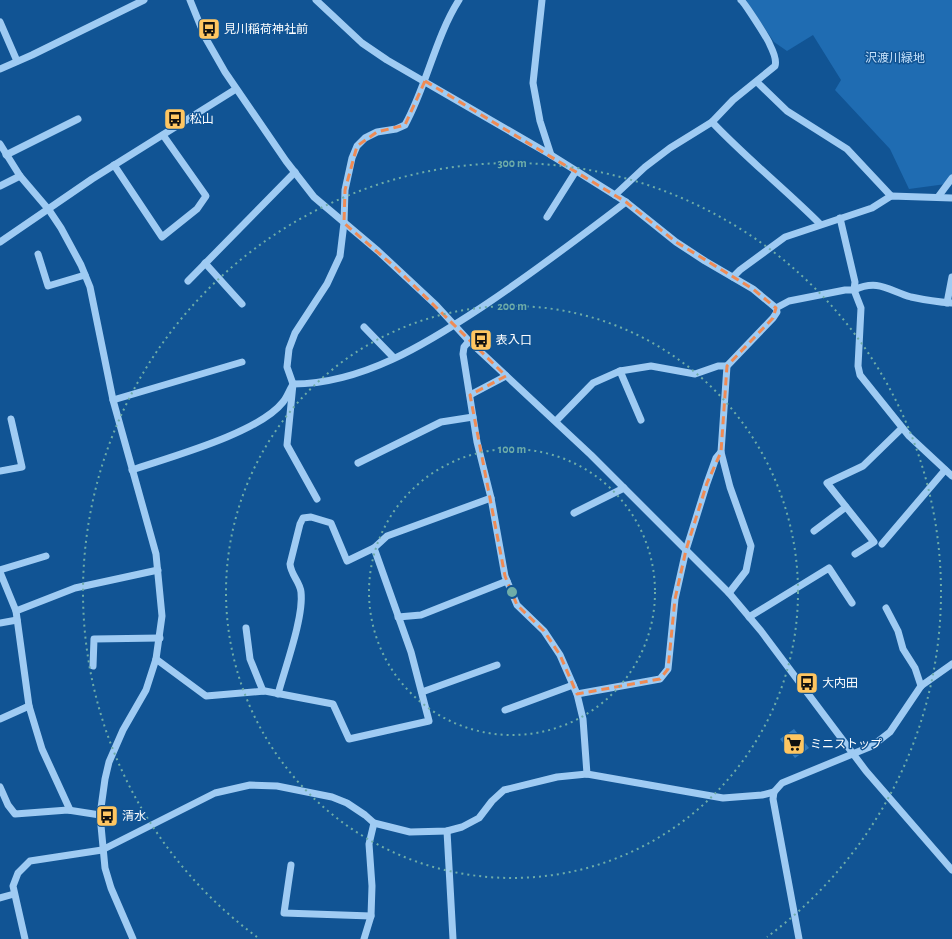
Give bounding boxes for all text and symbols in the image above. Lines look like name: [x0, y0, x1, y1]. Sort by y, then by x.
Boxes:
bus stop icon: 見川稲荷神社前: [196, 16, 222, 42]
place label: 見川稲荷神社前: [224, 22, 308, 35]
park label: 沢渡川緑地: [865, 51, 925, 64]
bus stop icon: 松山: [162, 106, 188, 132]
place label: 松山: [190, 113, 214, 125]
text: 300 m: [497, 157, 527, 169]
text: 200 m: [497, 300, 527, 312]
bus stop icon: 表入口: [468, 327, 494, 353]
place label: 表入口: [495, 334, 532, 346]
text: 100 m: [498, 443, 526, 455]
centre of rings: [505, 585, 519, 599]
bus stop icon: 大内田: [794, 670, 820, 696]
place label: 大内田: [822, 677, 858, 689]
supermarket icon: ミニストップ: [781, 731, 807, 757]
place label: ミニストップ: [810, 738, 882, 750]
bus stop icon: 清水: [94, 803, 120, 829]
place label: 清水: [122, 810, 146, 822]

